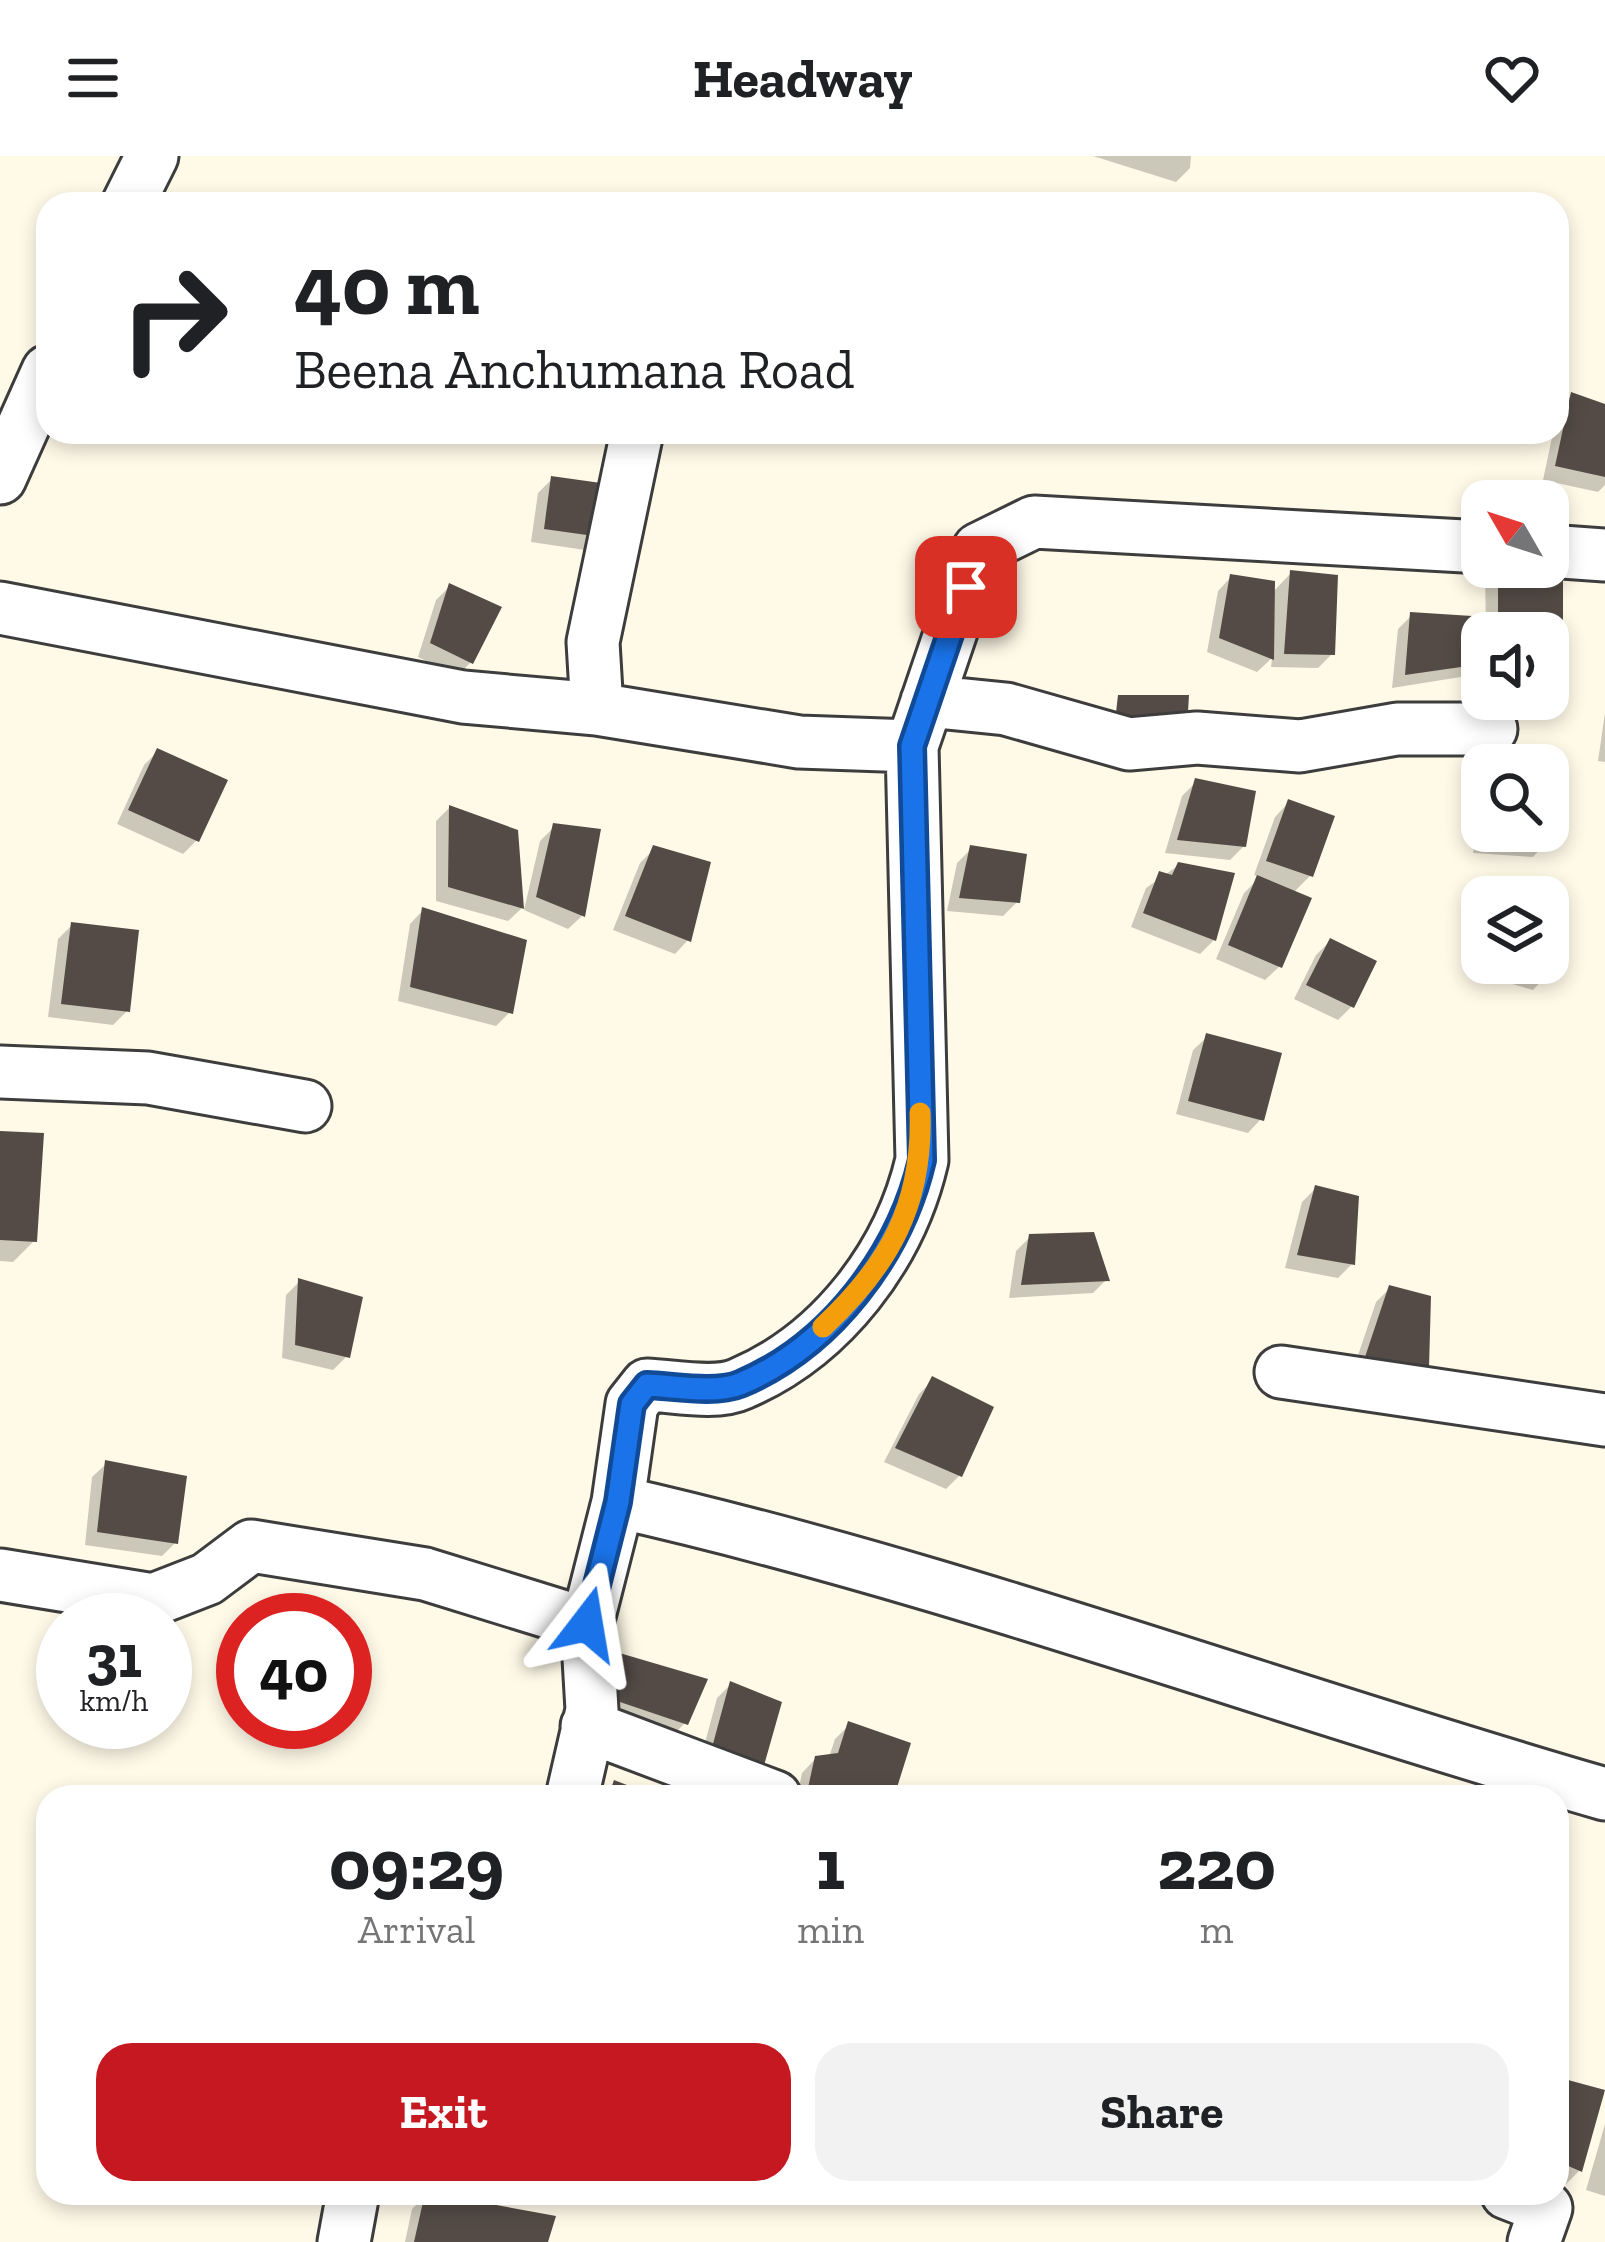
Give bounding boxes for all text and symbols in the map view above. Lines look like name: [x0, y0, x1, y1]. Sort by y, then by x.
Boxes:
icon: menu: [60, 45, 126, 111]
icon: heart: [1479, 45, 1545, 111]
text: Headway: [693, 46, 912, 111]
text: 40 m: [294, 235, 480, 336]
icon: right: [96, 240, 252, 396]
text: Beena Anchumana Road: [294, 337, 855, 402]
north arrow: [1461, 480, 1569, 588]
map controls: [1461, 480, 1569, 984]
pin: [915, 536, 1017, 638]
icon: arrive: [933, 554, 999, 620]
button: sound: [1461, 612, 1569, 720]
button: search: [1461, 744, 1569, 852]
button: layers: [1461, 876, 1569, 984]
position arrow: [524, 1561, 650, 1687]
speed limit sign: 40: [216, 1593, 372, 1749]
text: 31: [86, 1620, 142, 1692]
text: km/h: [80, 1683, 148, 1719]
text: 09:29: [329, 1821, 504, 1907]
text: 1: [816, 1821, 845, 1907]
text: 220: [1157, 1821, 1276, 1907]
text: Arrival: [358, 1906, 475, 1953]
text: min: [797, 1906, 864, 1953]
text: m: [1200, 1906, 1233, 1953]
button: Exit: [96, 2043, 791, 2181]
button: Share: [815, 2043, 1509, 2181]

